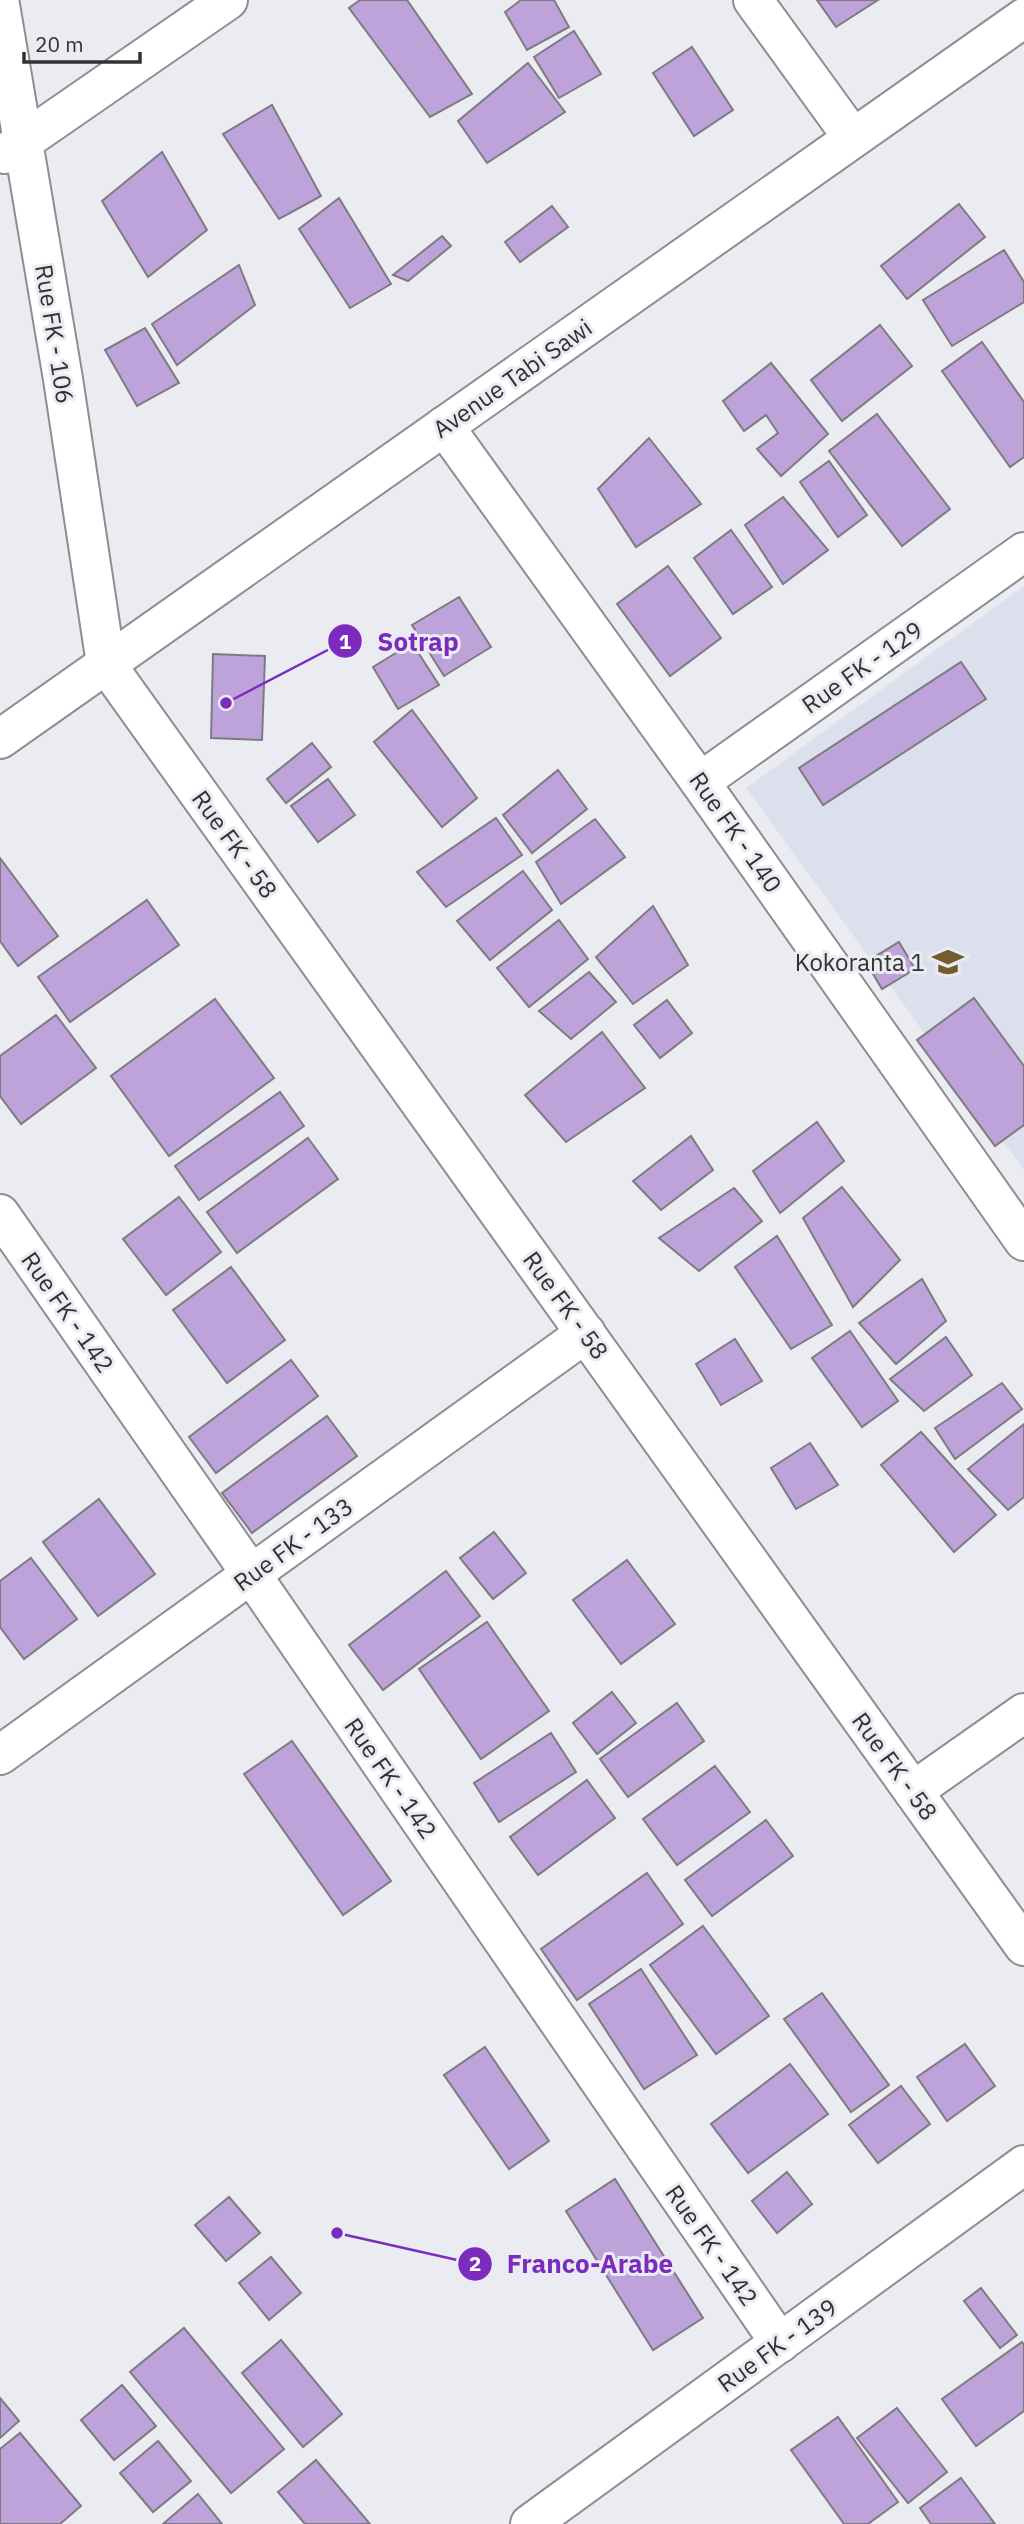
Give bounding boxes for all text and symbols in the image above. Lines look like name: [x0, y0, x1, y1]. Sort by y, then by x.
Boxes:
scale bar: [24, 21, 140, 65]
text: 20 m: [35, 30, 84, 58]
street label: Rue FK - 106: [28, 262, 82, 406]
street label: Avenue Tabi Sawi: [426, 311, 598, 445]
street label: Rue FK - 129: [795, 614, 929, 720]
callout: Sotrap: [328, 618, 472, 665]
text: Sotrap: [377, 624, 459, 658]
text: 1: [339, 627, 352, 655]
street label: Rue FK - 140: [683, 765, 789, 899]
street label: Rue FK - 58: [185, 784, 285, 904]
school or university icon: Kokoranta 1: [931, 945, 965, 979]
place label: Kokoranta 1: [795, 946, 925, 978]
street label: Rue FK - 142: [15, 1245, 121, 1379]
street label: Rue FK - 58: [516, 1245, 616, 1365]
street label: Rue FK - 133: [227, 1490, 359, 1598]
street label: Rue FK - 58: [845, 1706, 945, 1826]
street label: Rue FK - 142: [338, 1711, 444, 1845]
street label: Rue FK - 142: [659, 2178, 765, 2312]
callout: Franco-Arabe: [458, 2240, 687, 2287]
text: Franco-Arabe: [507, 2246, 673, 2280]
text: 2: [469, 2249, 481, 2277]
street label: Rue FK - 139: [711, 2291, 843, 2399]

